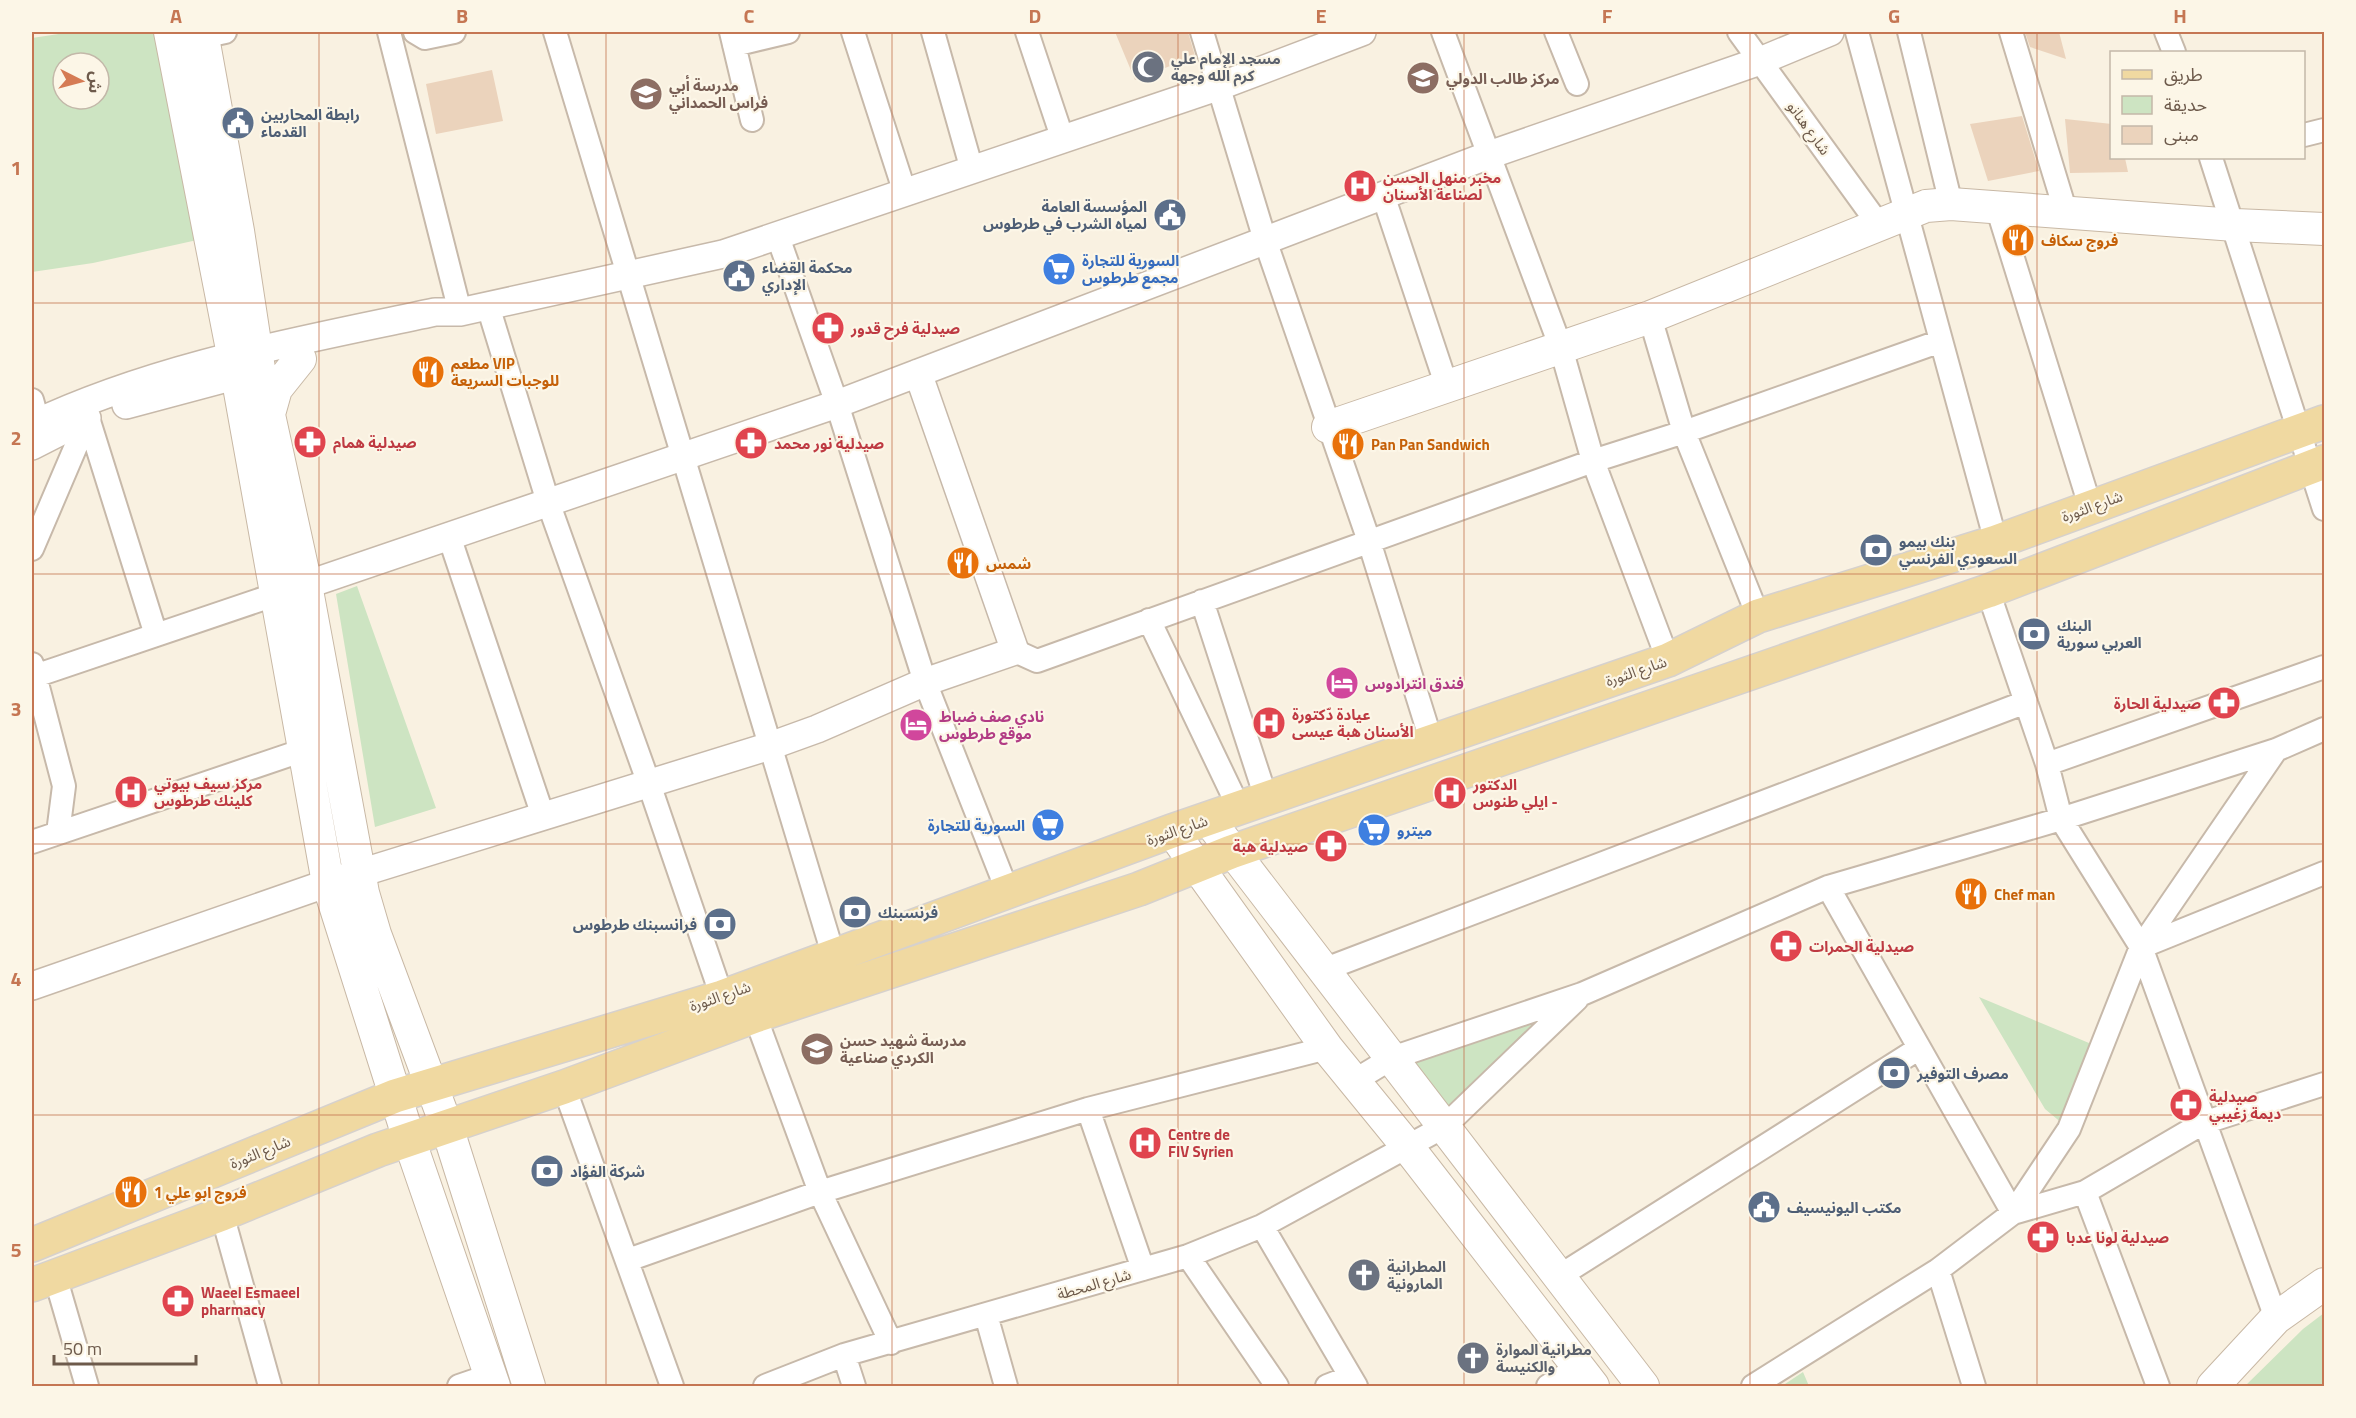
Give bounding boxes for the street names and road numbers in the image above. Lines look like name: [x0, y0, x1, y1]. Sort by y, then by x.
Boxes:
street label: شارع هنانو: [1781, 96, 1837, 161]
street label: شارع الثورة: [2058, 484, 2126, 529]
street label: شارع الثورة: [1602, 650, 1670, 693]
street label: شارع الثورة: [1143, 809, 1211, 852]
street label: شارع الثورة: [686, 975, 754, 1018]
street label: شارع الثورة: [226, 1129, 294, 1176]
street label: شارع المحطة: [1054, 1262, 1134, 1307]

